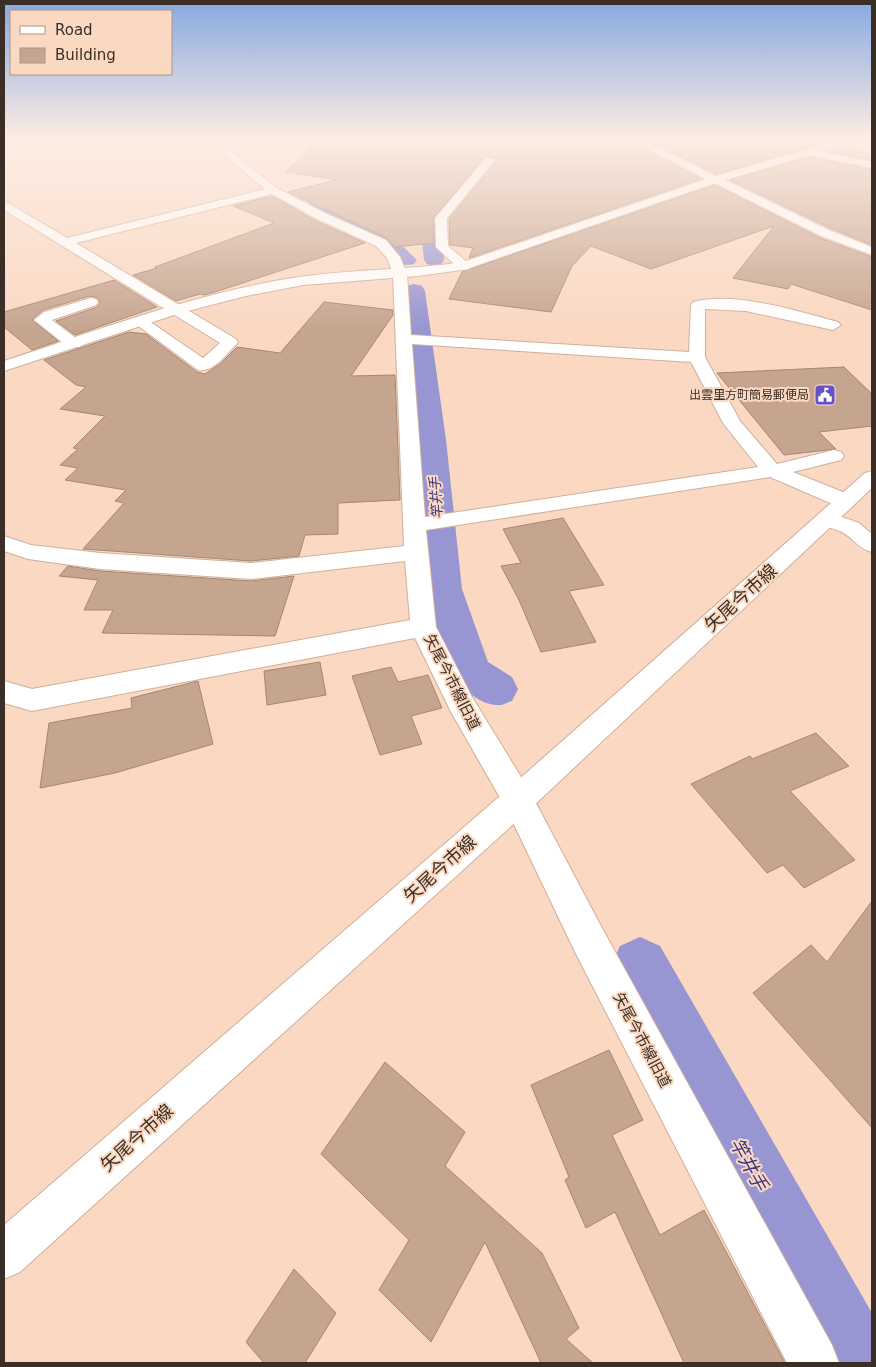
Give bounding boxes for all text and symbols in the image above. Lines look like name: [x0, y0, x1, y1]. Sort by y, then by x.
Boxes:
legend: [10, 10, 172, 75]
text: Road: [55, 21, 93, 39]
text: Building: [55, 46, 116, 64]
public building icon: 出雲里方町簡易郵便局: [813, 383, 837, 407]
place label: 出雲里方町簡易郵便局: [689, 388, 809, 402]
water label: 竿井手: [426, 475, 445, 520]
street label: 矢尾今市線: [700, 560, 781, 636]
street label: 矢尾今市線旧道: [420, 631, 484, 733]
street label: 矢尾今市線: [399, 831, 480, 907]
street label: 矢尾今市線旧道: [609, 989, 675, 1091]
street label: 矢尾今市線: [96, 1100, 177, 1176]
water label: 竿井手: [726, 1134, 773, 1195]

